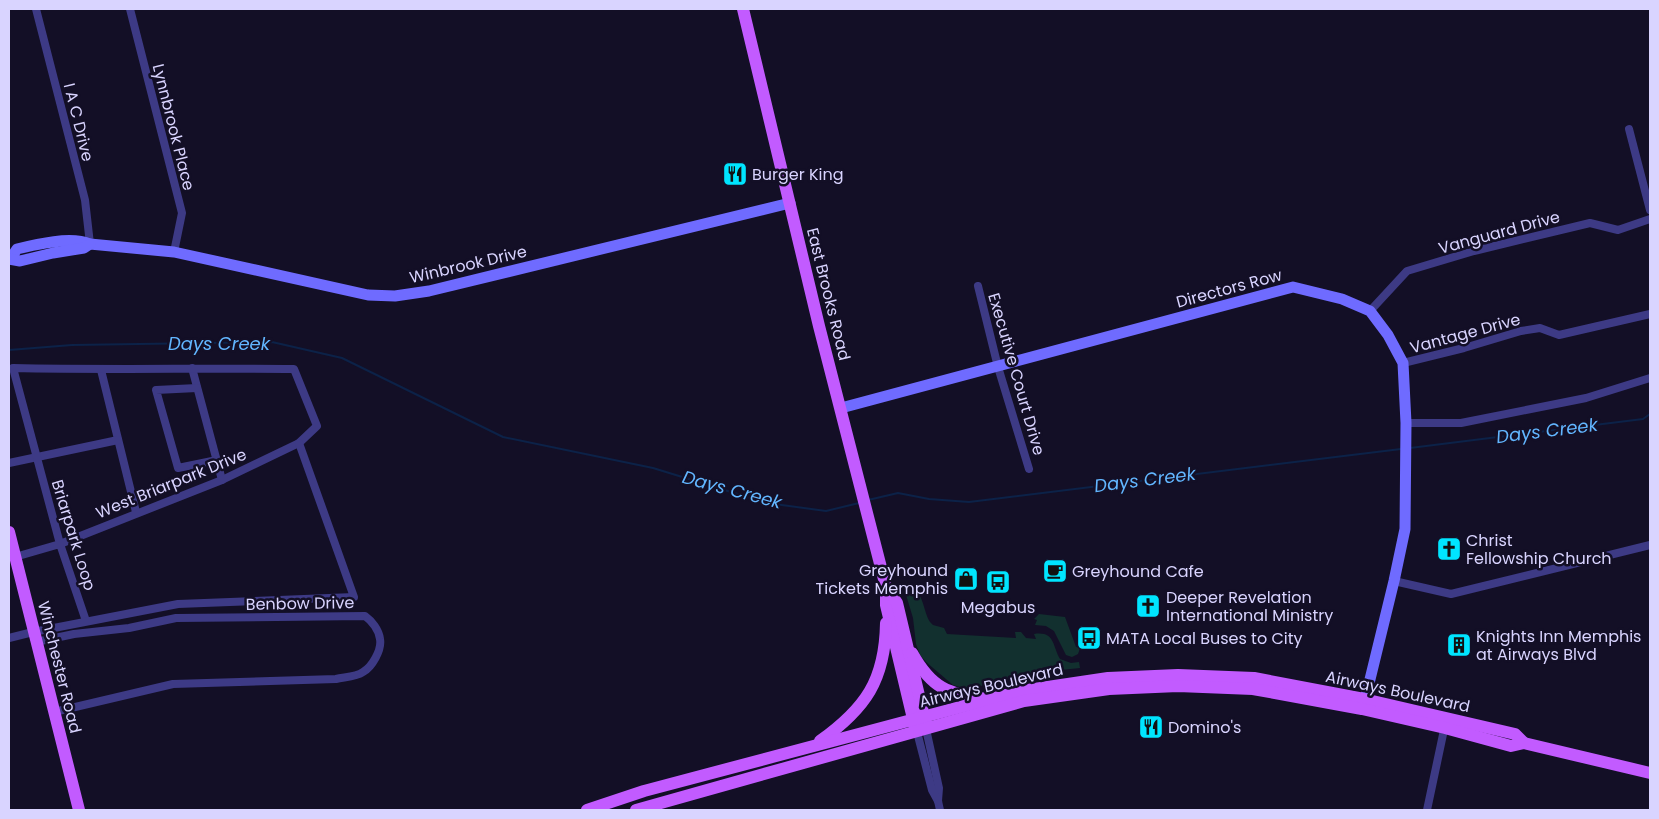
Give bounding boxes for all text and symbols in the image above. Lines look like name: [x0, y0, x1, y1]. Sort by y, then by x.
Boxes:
street label: Lynnbrook Place: [147, 61, 200, 193]
street label: I A C Drive: [58, 81, 99, 164]
restaurant icon: Burger King: [722, 161, 748, 187]
place label: Burger King: [752, 163, 844, 186]
street label: Vanguard Drive: [1436, 205, 1563, 260]
street label: East Brooks Road: [801, 225, 856, 363]
street label: Winbrook Drive: [407, 240, 529, 289]
street label: Directors Row: [1174, 263, 1285, 314]
street label: Executive Court Drive: [982, 290, 1051, 458]
street label: Vantage Drive: [1407, 308, 1523, 359]
water label: Days Creek: [168, 331, 271, 356]
water label: Days Creek: [1495, 412, 1600, 449]
street label: West Briarpark Drive: [92, 443, 250, 524]
water label: Days Creek: [1093, 461, 1198, 498]
water label: Days Creek: [680, 464, 785, 515]
street label: Briarpark Loop: [46, 477, 101, 594]
place label: Christ Fellowship Church: [1466, 529, 1612, 570]
church icon: Christ Fellowship Church: [1436, 536, 1462, 562]
cafe icon: Greyhound Cafe: [1042, 558, 1068, 584]
place label: Greyhound Tickets Memphis: [816, 559, 948, 600]
place label: Greyhound Cafe: [1072, 560, 1204, 583]
shop icon: Greyhound Tickets Memphis: [953, 566, 979, 592]
bus stop icon: Megabus: [985, 569, 1011, 595]
place label: Deeper Revelation International Ministry: [1166, 586, 1333, 627]
street label: Benbow Drive: [246, 591, 355, 616]
church icon: Deeper Revelation International Ministry: [1135, 593, 1161, 619]
place label: Megabus: [961, 596, 1035, 619]
street label: Winchester Road: [32, 599, 87, 736]
bus stop icon: MATA Local Buses to City: [1076, 625, 1102, 651]
place label: Knights Inn Memphis at Airways Blvd: [1476, 625, 1641, 666]
place label: MATA Local Buses to City: [1106, 627, 1303, 650]
building icon: Knights Inn Memphis at Airways Blvd: [1446, 632, 1472, 658]
street label: Airways Boulevard: [917, 658, 1065, 713]
street label: Airways Boulevard: [1324, 665, 1472, 718]
restaurant icon: Domino's: [1138, 714, 1164, 740]
place label: Domino's: [1168, 716, 1241, 739]

